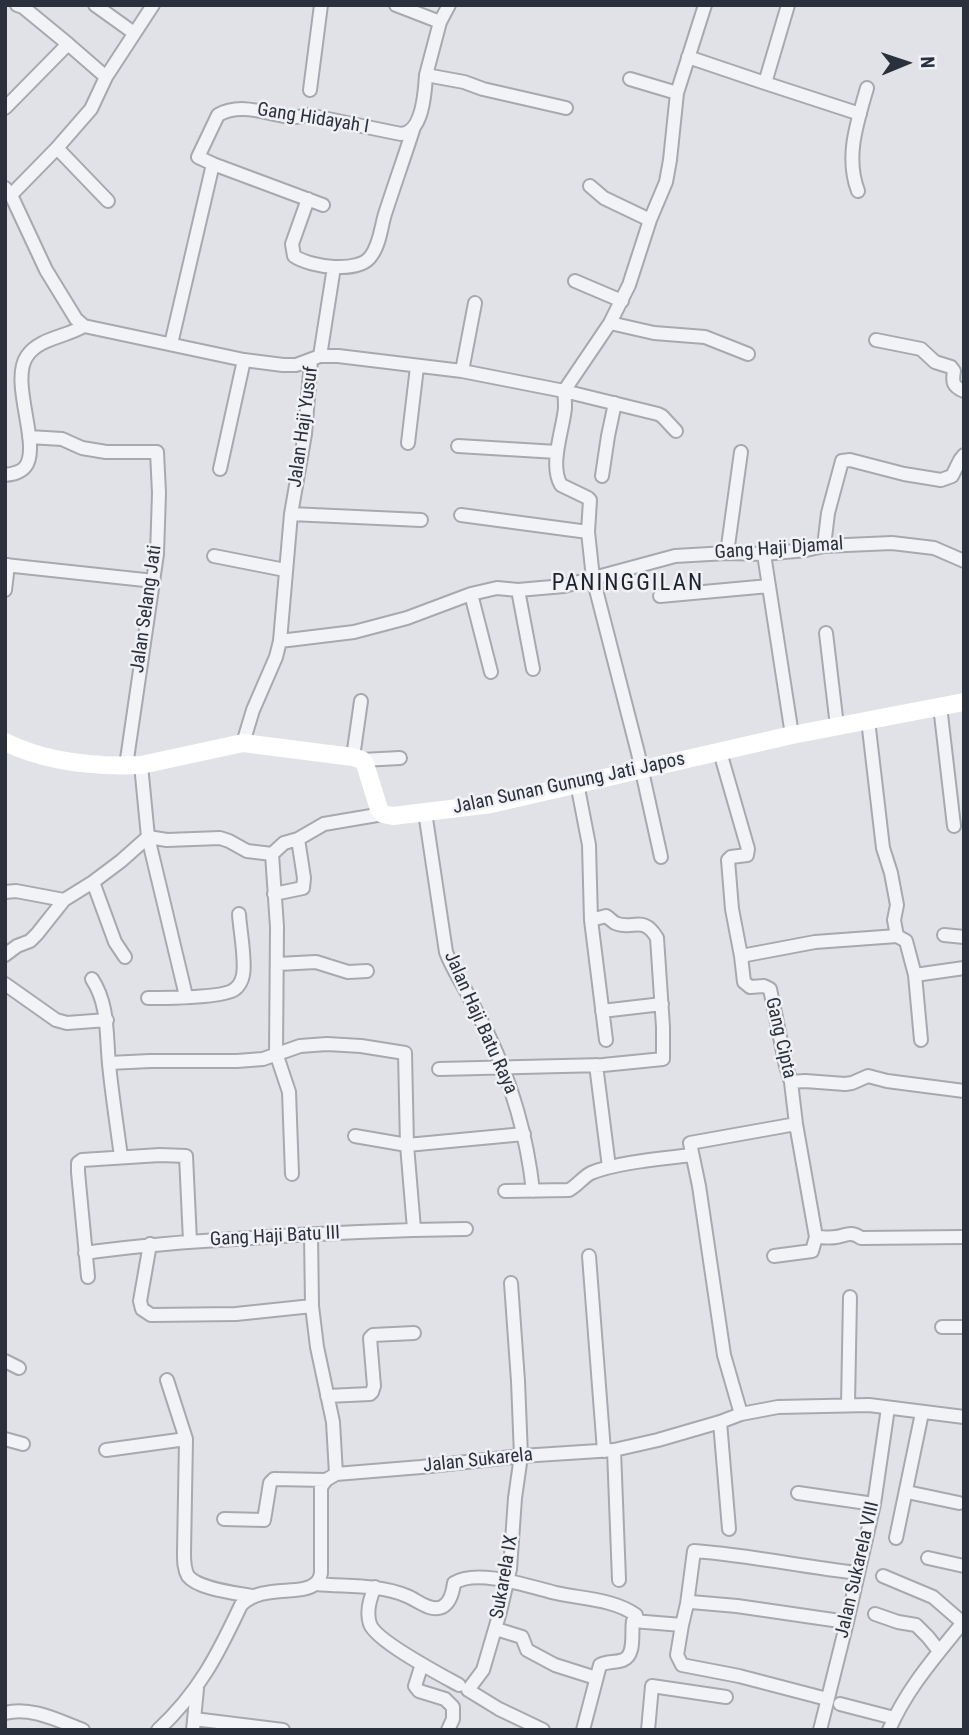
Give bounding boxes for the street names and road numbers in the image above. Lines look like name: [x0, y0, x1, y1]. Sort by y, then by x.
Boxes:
street label: Gang Hidayah I: [255, 99, 371, 139]
street label: Jalan Haji Yusuf: [284, 365, 324, 489]
street label: Gang Haji Djamal: [714, 533, 844, 565]
street label: Jalan Selang Jati: [127, 544, 167, 674]
street label: Jalan Sunan Gunung Jati Japos: [451, 748, 687, 820]
street label: Jalan Haji Batu Raya: [438, 948, 522, 1098]
street label: Gang Cipta: [760, 995, 800, 1081]
street label: Gang Haji Batu III: [209, 1222, 341, 1252]
street label: Jalan Sukarela: [422, 1444, 534, 1478]
street label: Jalan Sukarela VIII: [831, 1500, 885, 1640]
street label: Sukarela IX: [486, 1533, 524, 1621]

